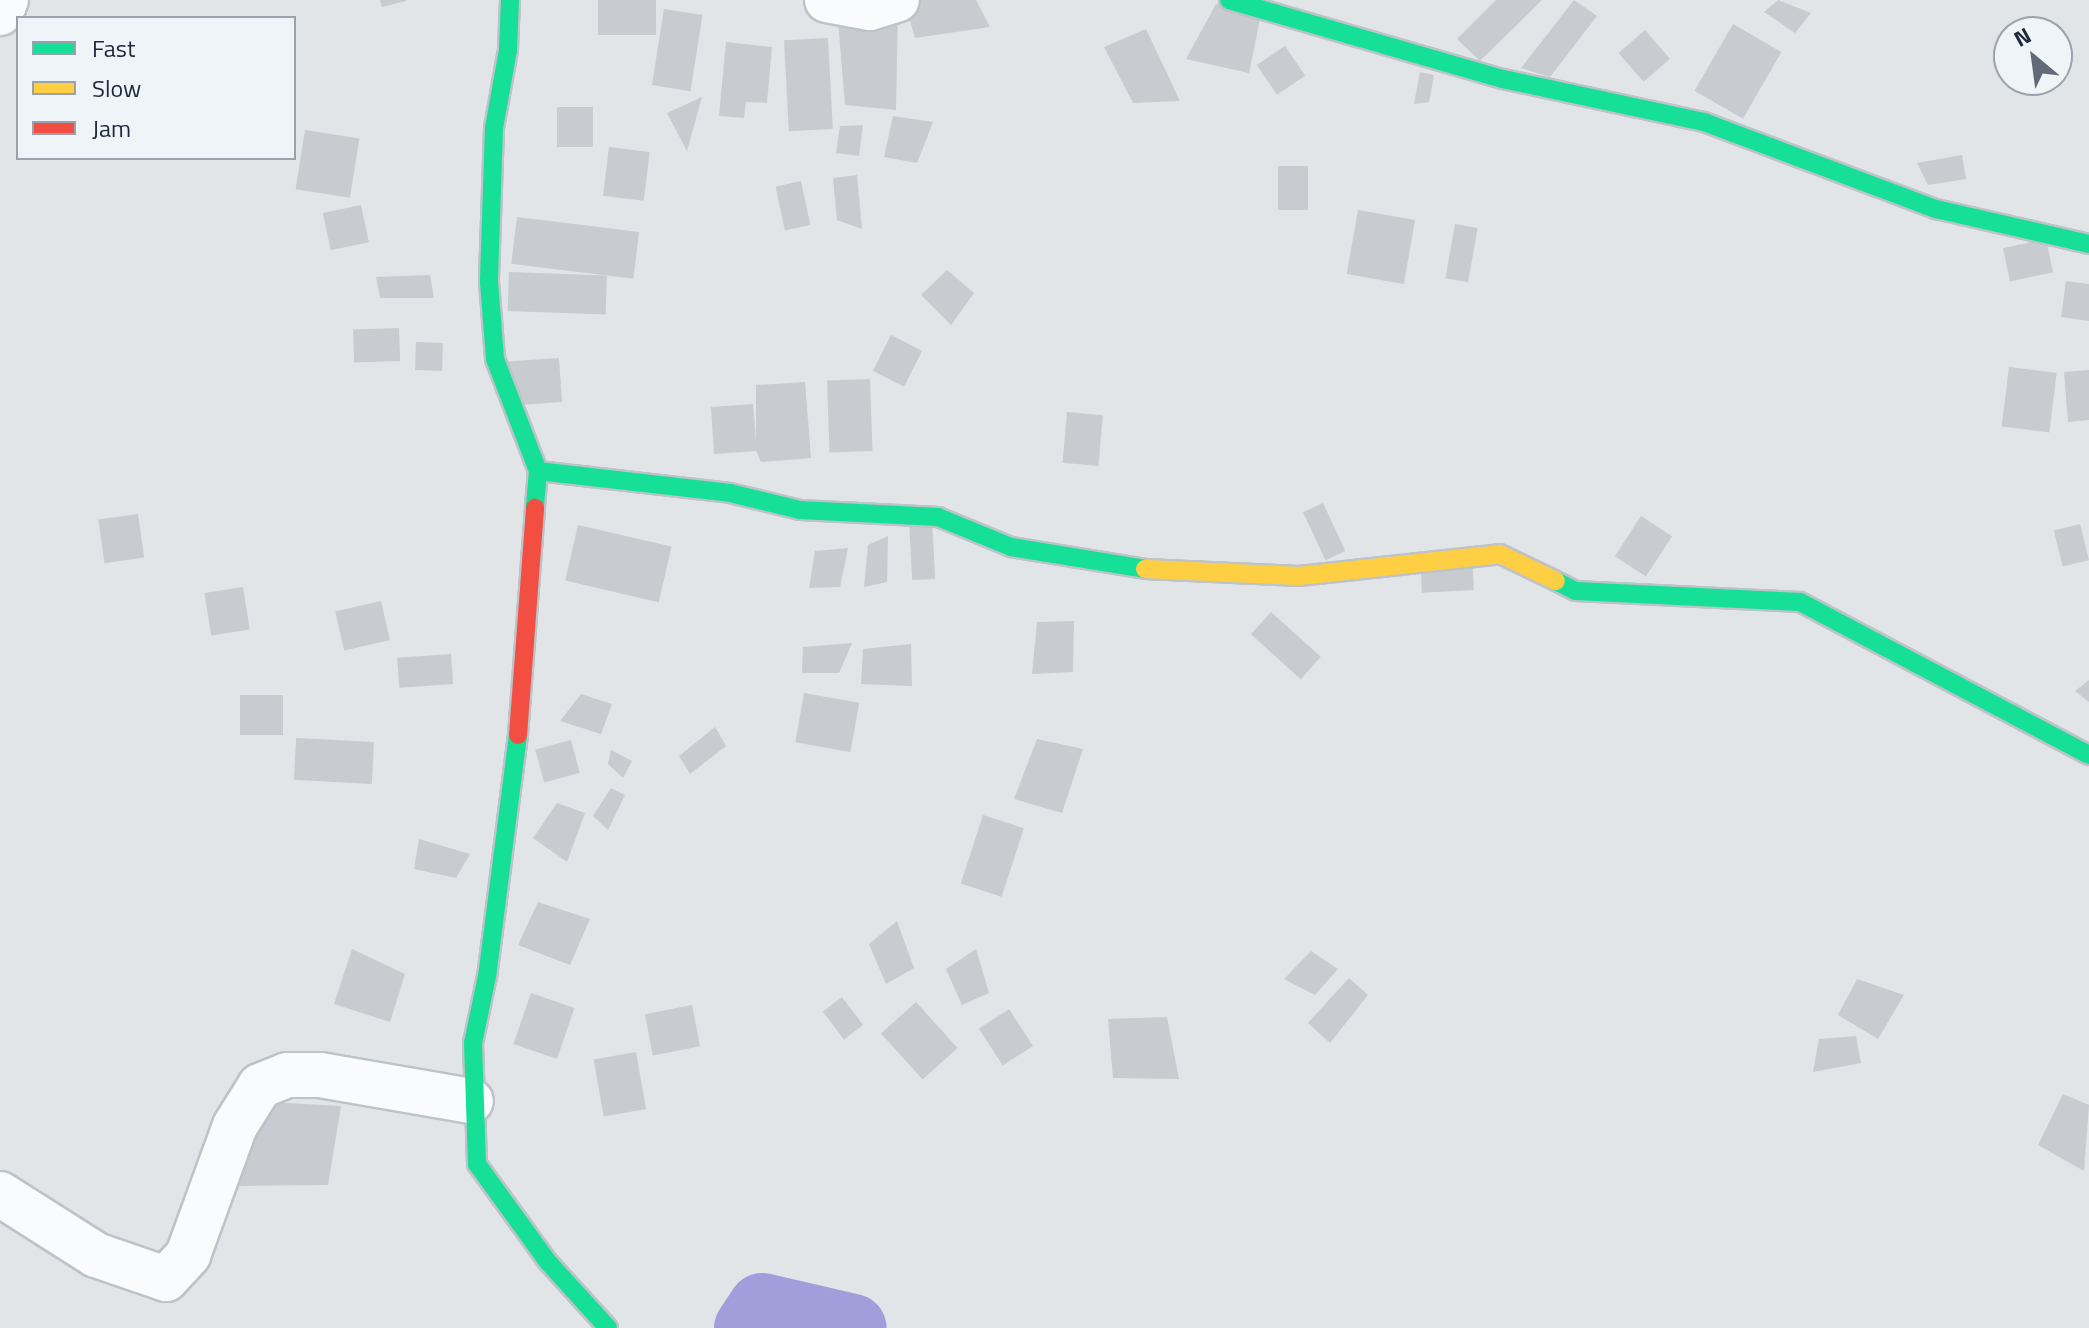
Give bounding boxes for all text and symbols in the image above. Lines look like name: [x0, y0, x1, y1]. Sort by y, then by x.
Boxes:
legend: [16, 16, 296, 160]
north arrow: [1993, 16, 2073, 96]
text: N: [2007, 18, 2037, 55]
text: Fast: [92, 30, 135, 66]
text: Slow: [92, 70, 141, 106]
text: Jam: [92, 110, 131, 146]

